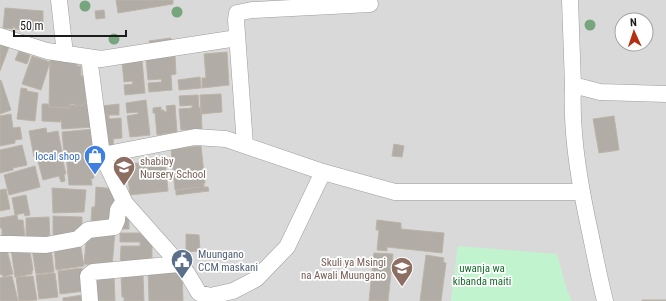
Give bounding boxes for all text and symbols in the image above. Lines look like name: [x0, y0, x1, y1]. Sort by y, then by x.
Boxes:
scale bar: [14, 12, 126, 38]
north arrow: [614, 12, 654, 52]
text: N: [630, 16, 637, 29]
text: 50 m: [20, 19, 44, 33]
shop icon: local shop: [82, 143, 108, 176]
place label: local shop: [35, 150, 80, 163]
school or university icon: shabiby Nursery School: [111, 154, 137, 187]
place label: shabiby Nursery School: [140, 155, 206, 181]
public building icon: Muungano CCM maskani: [169, 247, 195, 280]
place label: Muungano CCM maskani: [198, 248, 258, 274]
school or university icon: Skuli ya Msingi na Awali Muungano: [389, 255, 415, 288]
place label: Skuli ya Msingi na Awali Muungano: [301, 256, 386, 282]
park label: uwanja wa kibanda maiti: [453, 262, 511, 288]

